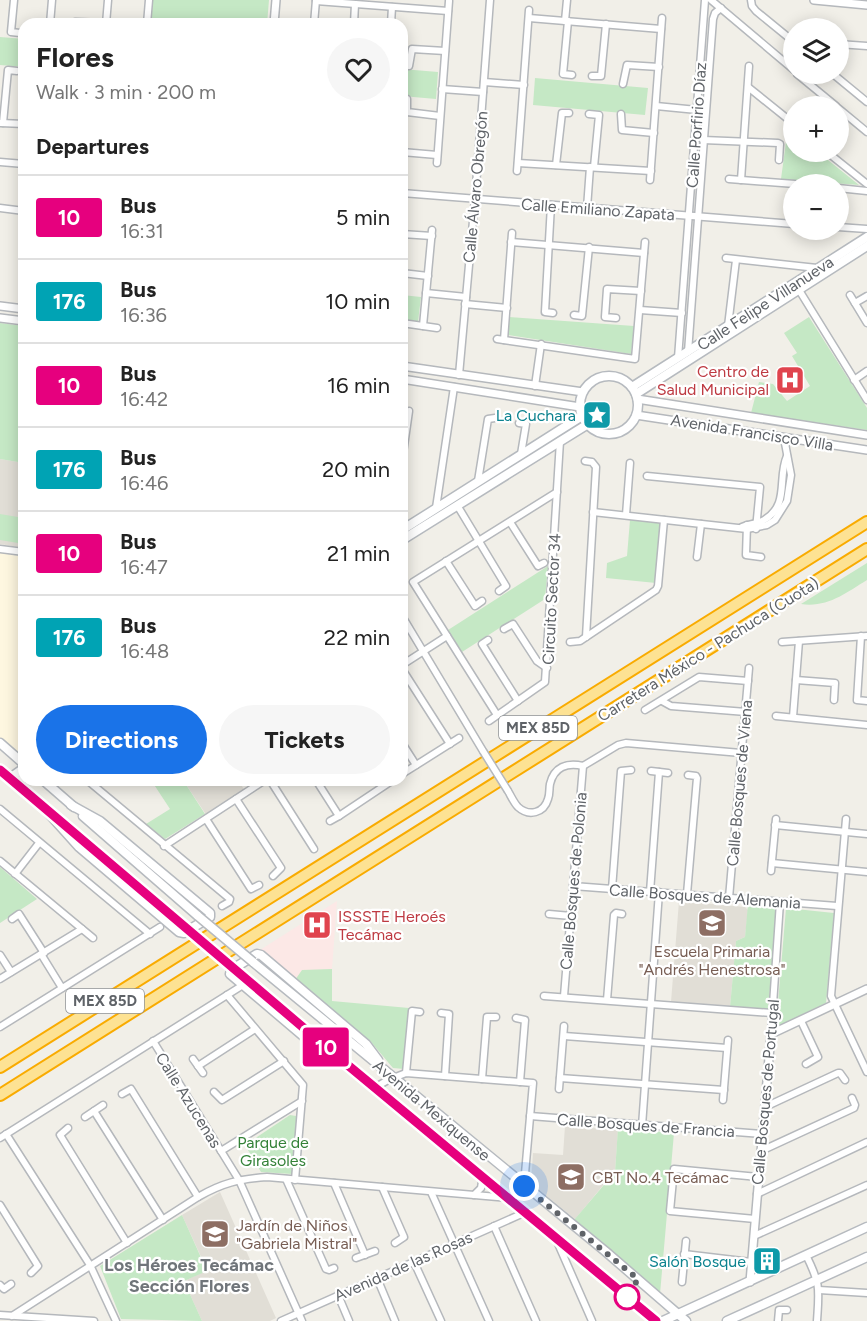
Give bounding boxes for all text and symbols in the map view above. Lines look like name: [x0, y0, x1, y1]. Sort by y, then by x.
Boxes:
map controls: [783, 18, 849, 240]
button: layers: [783, 18, 849, 84]
button: heart: [327, 38, 390, 101]
text: Flores: [36, 40, 114, 74]
street label: Calle Porfirio Díaz: [683, 61, 710, 189]
text: Walk · 3 min · 200 m: [36, 80, 216, 104]
button: +: [783, 96, 849, 162]
street label: Calle Álvaro Obregón: [459, 110, 492, 264]
text: Departures: [36, 133, 149, 160]
button: −: [783, 174, 849, 240]
text: Bus: [120, 192, 156, 219]
street label: Calle Emiliano Zapata: [520, 195, 675, 224]
text: 5 min: [336, 204, 390, 231]
text: 10: [58, 205, 80, 230]
text: 16:31: [120, 219, 164, 243]
street label: Calle Felipe Villanueva: [694, 252, 837, 355]
text: Bus: [120, 276, 156, 303]
text: 10 min: [325, 288, 390, 315]
text: 176: [53, 289, 85, 314]
text: 16:36: [120, 303, 167, 327]
text: Bus: [120, 360, 156, 387]
place label: Centro de Salud Municipal: [657, 362, 769, 399]
hospital icon: Centro de Salud Municipal: [774, 364, 806, 396]
text: 16 min: [327, 372, 390, 399]
text: 10: [58, 373, 80, 398]
text: 16:42: [120, 387, 168, 411]
place icon: La Cuchara: [581, 399, 613, 431]
place label: La Cuchara: [496, 406, 576, 425]
street label: Avenida Francisco Villa: [669, 410, 835, 455]
text: Bus: [120, 444, 156, 471]
text: 20 min: [322, 456, 390, 483]
text: 176: [53, 457, 85, 482]
text: 16:46: [120, 471, 168, 495]
text: Bus: [120, 528, 156, 555]
street label: Circuito Sector 34: [539, 533, 564, 665]
text: 21 min: [327, 540, 390, 567]
text: 10: [58, 541, 80, 566]
text: 16:47: [120, 555, 168, 579]
street label: Carretera México - Pachuca (Cuota): [594, 573, 822, 726]
text: Bus: [120, 612, 156, 639]
text: 22 min: [324, 624, 390, 651]
text: 176: [53, 625, 85, 650]
text: 16:48: [120, 639, 169, 663]
street label: Calle Bosques de Viena: [723, 699, 756, 867]
button: Directions: [36, 705, 207, 774]
button: Tickets: [219, 705, 390, 774]
road number: MEX 85D: [499, 716, 577, 740]
street label: Calle Bosques de Polonia: [556, 791, 591, 971]
street label: Calle Bosques de Alemania: [609, 880, 801, 913]
place label: ISSSTE Heroés Tecámac: [338, 907, 446, 944]
school or university icon: Escuela Primaria "Andrés Henestrosa": [696, 907, 728, 939]
hospital icon: ISSSTE Heroés Tecámac: [301, 909, 333, 941]
place label: Escuela Primaria "Andrés Henestrosa": [638, 942, 786, 979]
road number: MEX 85D: [66, 989, 144, 1013]
street label: Calle Bosques de Portugal: [748, 998, 783, 1186]
line badge: 10: [299, 1028, 353, 1066]
text: 10: [315, 1035, 337, 1060]
street label: Calle Azucenas: [152, 1049, 226, 1152]
street label: Avenida Mexiquense: [369, 1056, 494, 1165]
street label: Calle Bosques de Francia: [557, 1110, 735, 1141]
park label: Parque de Girasoles: [237, 1133, 309, 1170]
school or university icon: CBT No.4 Tecámac: [555, 1161, 587, 1193]
place label: CBT No.4 Tecámac: [592, 1168, 729, 1187]
your location: [509, 1171, 539, 1201]
place label: Jardín de Niños "Gabriela Mistral": [236, 1216, 357, 1253]
school or university icon: Jardín de Niños "Gabriela Mistral": [199, 1218, 231, 1250]
street label: Avenida de las Rosas: [331, 1227, 475, 1305]
building icon: Salón Bosque: [751, 1245, 783, 1277]
place label: Salón Bosque: [649, 1252, 746, 1271]
district label: Los Héroes Tecámac Sección Flores: [104, 1254, 274, 1297]
unlabelled marker: [614, 1284, 640, 1310]

